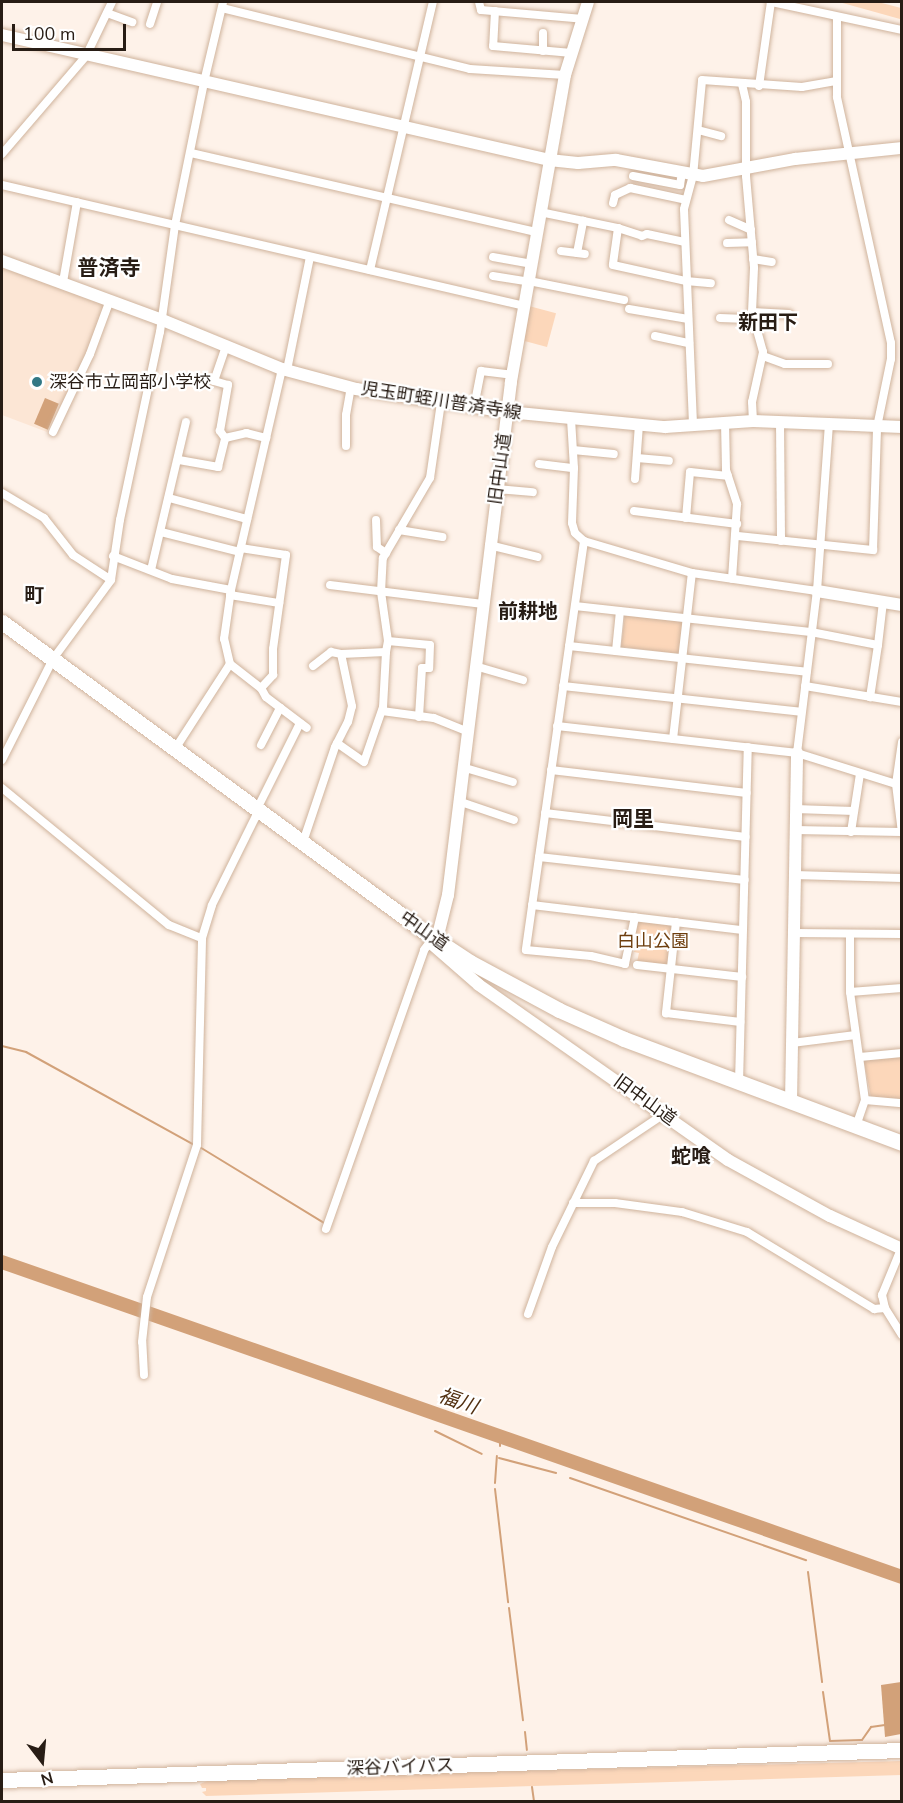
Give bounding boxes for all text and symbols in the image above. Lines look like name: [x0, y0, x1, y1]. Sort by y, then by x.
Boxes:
scale bar: [15, 12, 129, 50]
text: 100 m: [23, 22, 75, 46]
district label: 普済寺: [78, 255, 140, 281]
district label: 新田下: [738, 310, 798, 334]
place label: 深谷市立岡部小学校: [49, 371, 211, 393]
marker: 深谷市立岡部小学校: [30, 375, 44, 389]
street label: 児玉町蛭川普済寺線: [359, 378, 523, 424]
street label: 旧中山道: [484, 432, 516, 506]
district label: 町: [24, 583, 44, 607]
district label: 前耕地: [498, 599, 558, 623]
district label: 岡里: [612, 806, 654, 832]
street label: 中山道: [396, 907, 452, 955]
park label: 白山公園: [617, 930, 689, 952]
street label: 旧中山道: [610, 1070, 680, 1130]
district label: 蛇喰: [671, 1144, 711, 1168]
water label: 福川: [435, 1383, 481, 1419]
north arrow: [12, 1731, 72, 1791]
street label: 深谷バイパス: [346, 1754, 454, 1780]
text: N: [38, 1766, 56, 1791]

